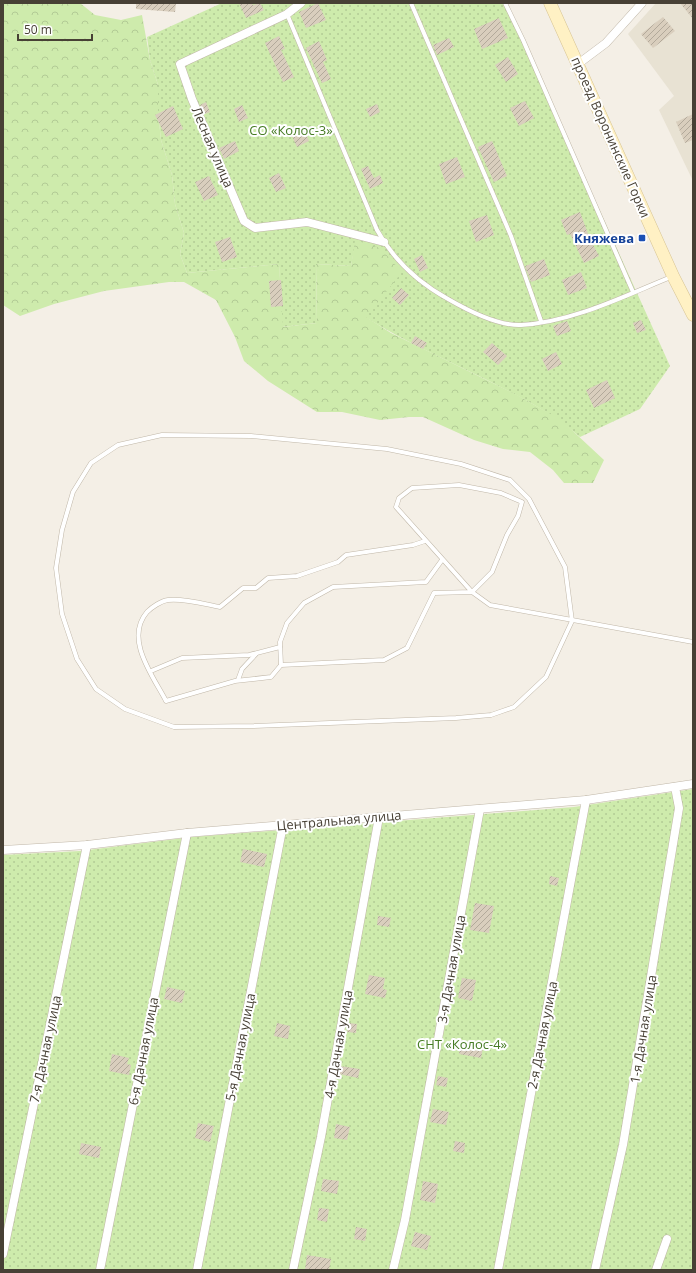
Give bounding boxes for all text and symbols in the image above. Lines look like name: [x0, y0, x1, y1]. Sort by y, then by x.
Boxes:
scale bar: [18, 16, 92, 42]
text: 50 m: [24, 21, 52, 38]
street label: проезд Воронинские Горки: [567, 54, 655, 220]
street label: Лесная улица: [188, 104, 238, 190]
park label: СО «Колос-3»: [249, 121, 333, 139]
place label: Княжева: [574, 229, 634, 247]
marker: Княжева: [637, 233, 647, 243]
street label: Центральная улица: [276, 806, 402, 834]
street label: 3-я Дачная улица: [433, 913, 469, 1025]
street label: 1-я Дачная улица: [626, 973, 660, 1085]
street label: 2-я Дачная улица: [523, 979, 561, 1091]
street label: 4-я Дачная улица: [320, 988, 356, 1100]
street label: 5-я Дачная улица: [221, 991, 259, 1103]
street label: 7-я Дачная улица: [25, 993, 65, 1105]
street label: 6-я Дачная улица: [124, 995, 162, 1107]
park label: СНТ «Колос-4»: [417, 1035, 507, 1053]

